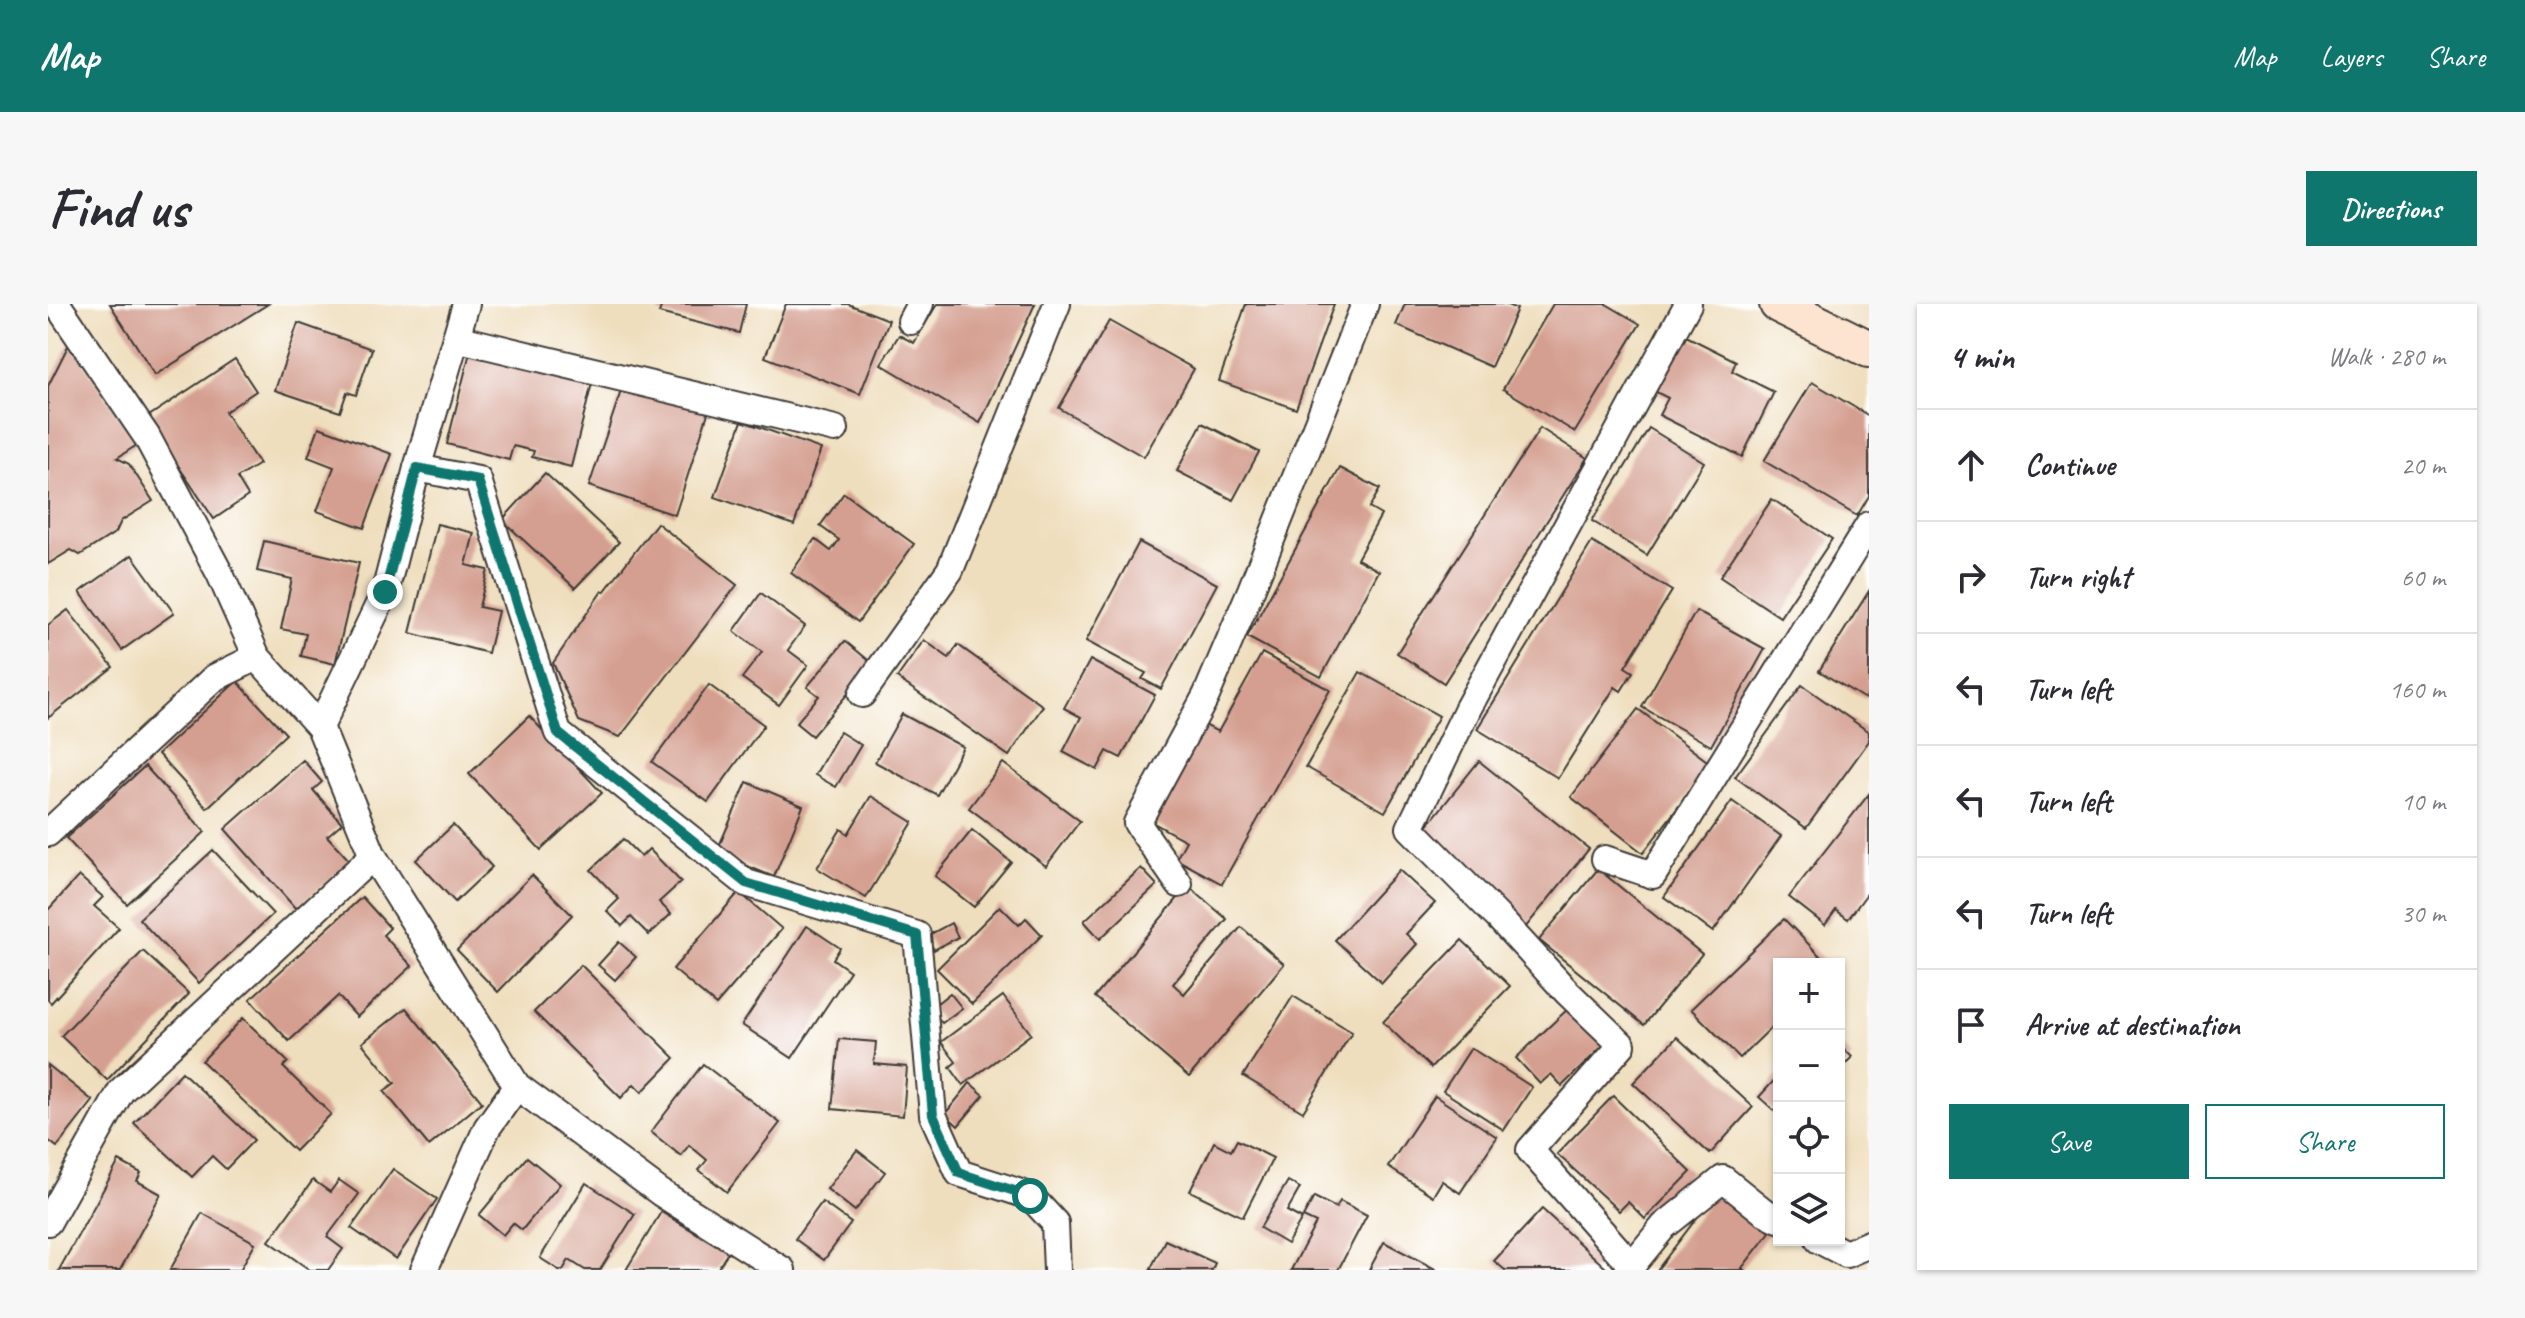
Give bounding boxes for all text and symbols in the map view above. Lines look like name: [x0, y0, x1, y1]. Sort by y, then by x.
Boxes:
text: Map: [40, 33, 99, 80]
text: Map: [2234, 39, 2277, 74]
text: Layers: [2321, 39, 2382, 74]
text: Share: [2426, 39, 2485, 74]
button: Directions: [2306, 171, 2477, 246]
text: Find us: [48, 173, 188, 244]
text: 4 min: [1949, 335, 2014, 378]
text: Walk · 280 m: [2328, 340, 2445, 373]
icon: ahead: [1949, 443, 1993, 487]
text: Continue: [2025, 446, 2115, 484]
text: 20 m: [2401, 449, 2445, 482]
icon: right: [1949, 555, 1993, 599]
text: Turn right: [2025, 558, 2130, 596]
text: 60 m: [2401, 561, 2445, 594]
route end: [367, 574, 403, 610]
icon: left: [1949, 667, 1993, 711]
text: Turn left: [2025, 670, 2112, 708]
text: 160 m: [2389, 673, 2445, 706]
icon: left: [1949, 779, 1993, 823]
text: Turn left: [2025, 782, 2112, 820]
text: 10 m: [2401, 785, 2445, 818]
icon: left: [1949, 891, 1993, 935]
text: Turn left: [2025, 894, 2112, 932]
text: 30 m: [2401, 897, 2445, 930]
map controls: [1773, 958, 1845, 1246]
button: +: [1773, 958, 1845, 1030]
icon: arrive: [1949, 1003, 1993, 1047]
text: Arrive at destination: [2025, 1006, 2240, 1044]
button: −: [1773, 1030, 1845, 1102]
button: locate: [1773, 1102, 1845, 1174]
button: Save: [1949, 1104, 2189, 1179]
button: Share: [2205, 1104, 2445, 1179]
button: layers: [1773, 1174, 1845, 1246]
route start: [1012, 1178, 1048, 1214]

